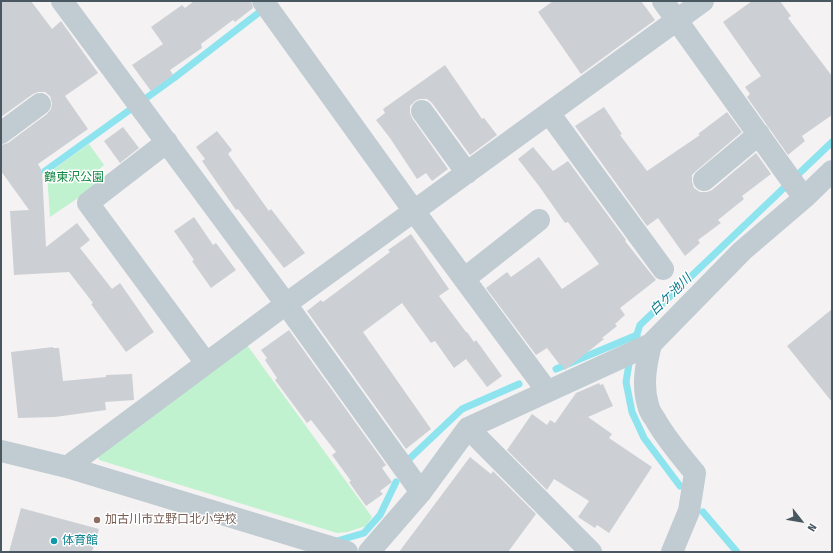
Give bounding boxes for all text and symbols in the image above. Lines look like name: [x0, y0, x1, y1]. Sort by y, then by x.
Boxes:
park label: 鶴東沢公園: [44, 171, 104, 185]
water label: 白ケ池川: [647, 271, 695, 319]
north arrow: [781, 501, 821, 541]
place label: 加古川市立野口北小学校: [105, 513, 237, 527]
marker: 加古川市立野口北小学校: [92, 515, 102, 525]
text: N: [804, 521, 819, 534]
place label: 体育館: [62, 534, 98, 548]
marker: 体育館: [49, 536, 59, 546]

